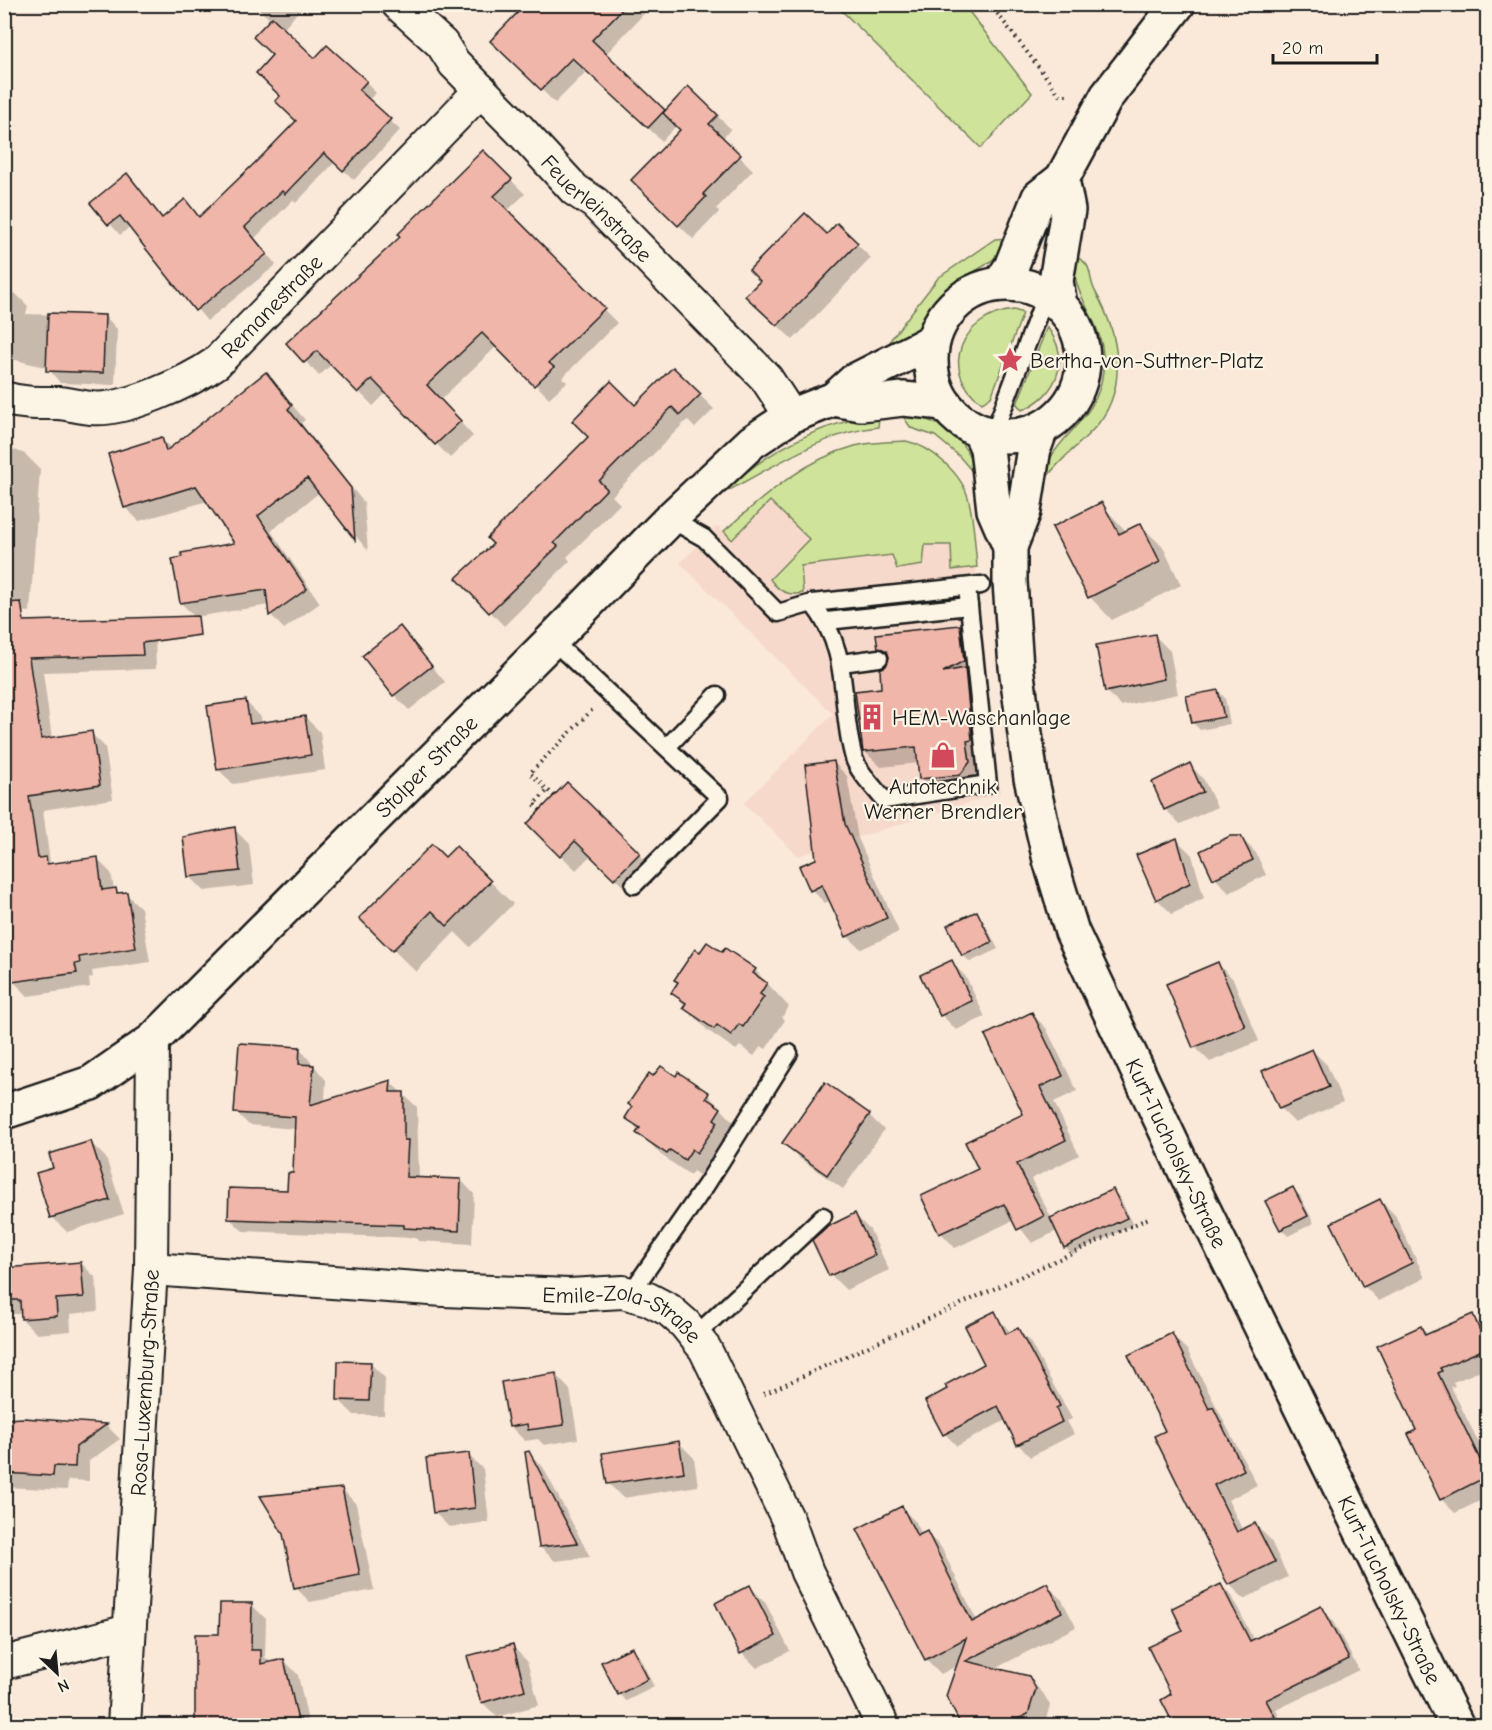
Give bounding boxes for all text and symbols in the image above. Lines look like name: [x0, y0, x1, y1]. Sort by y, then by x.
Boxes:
scale bar: [1273, 27, 1376, 65]
text: 20 m: [1282, 38, 1323, 59]
street label: Feuerleinstraße: [535, 150, 657, 268]
street label: Remanestraße: [216, 249, 328, 364]
place icon: Bertha-von-Suttner-Platz: [995, 345, 1025, 375]
place label: Bertha-von-Suttner-Platz: [1030, 348, 1264, 374]
building icon: HEM-Waschanlage: [857, 702, 887, 732]
place label: HEM-Waschanlage: [892, 705, 1071, 731]
street label: Stolper Straße: [370, 710, 483, 823]
shop icon: Autotechnik Werner Brendler: [928, 740, 958, 770]
place label: Autotechnik Werner Brendler: [864, 774, 1022, 825]
street label: Kurt-Tucholsky-Straße: [1120, 1054, 1232, 1253]
street label: Rosa-Luxemburg-Straße: [126, 1268, 165, 1497]
street label: Emile-Zola-Straße: [542, 1280, 707, 1348]
street label: Kurt-Tucholsky-Straße: [1332, 1492, 1447, 1689]
north arrow: [27, 1643, 87, 1703]
text: N: [55, 1675, 72, 1696]

